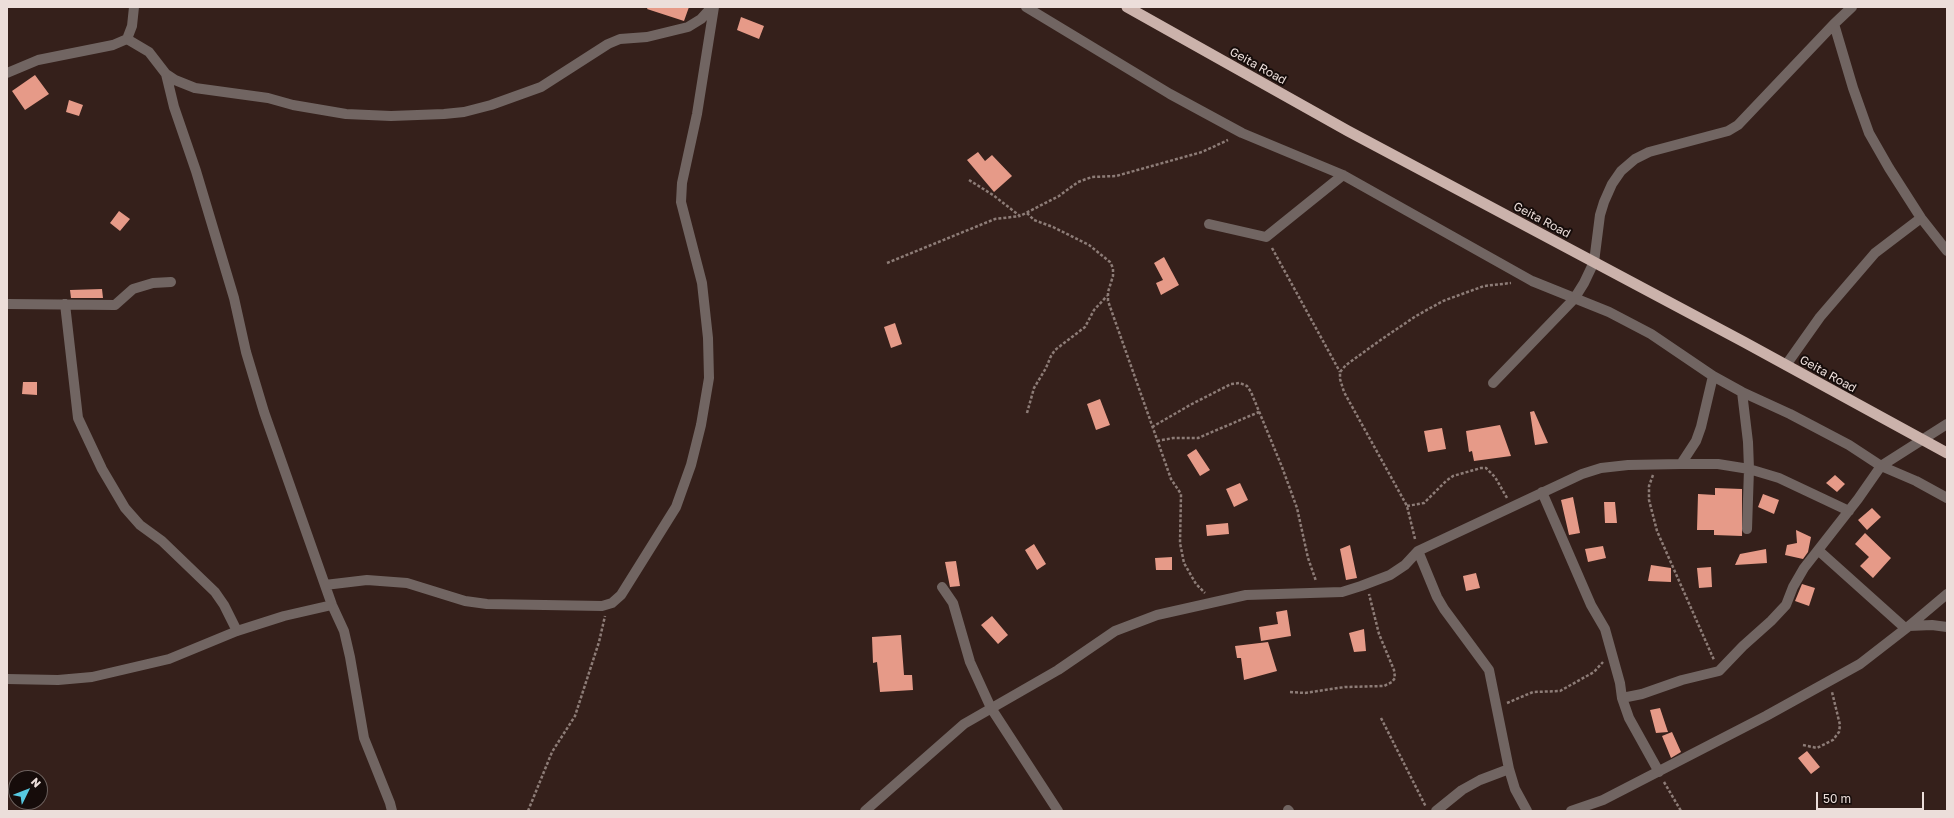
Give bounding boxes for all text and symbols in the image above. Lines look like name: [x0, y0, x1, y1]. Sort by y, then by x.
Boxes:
street label: Geita Road: [1227, 45, 1289, 87]
street label: Geita Road: [1511, 199, 1573, 241]
street label: Geita Road: [1797, 353, 1859, 395]
north arrow: [8, 770, 48, 810]
text: N: [29, 775, 44, 790]
scale bar: [1818, 784, 1926, 810]
text: 50 m: [1823, 791, 1851, 806]

